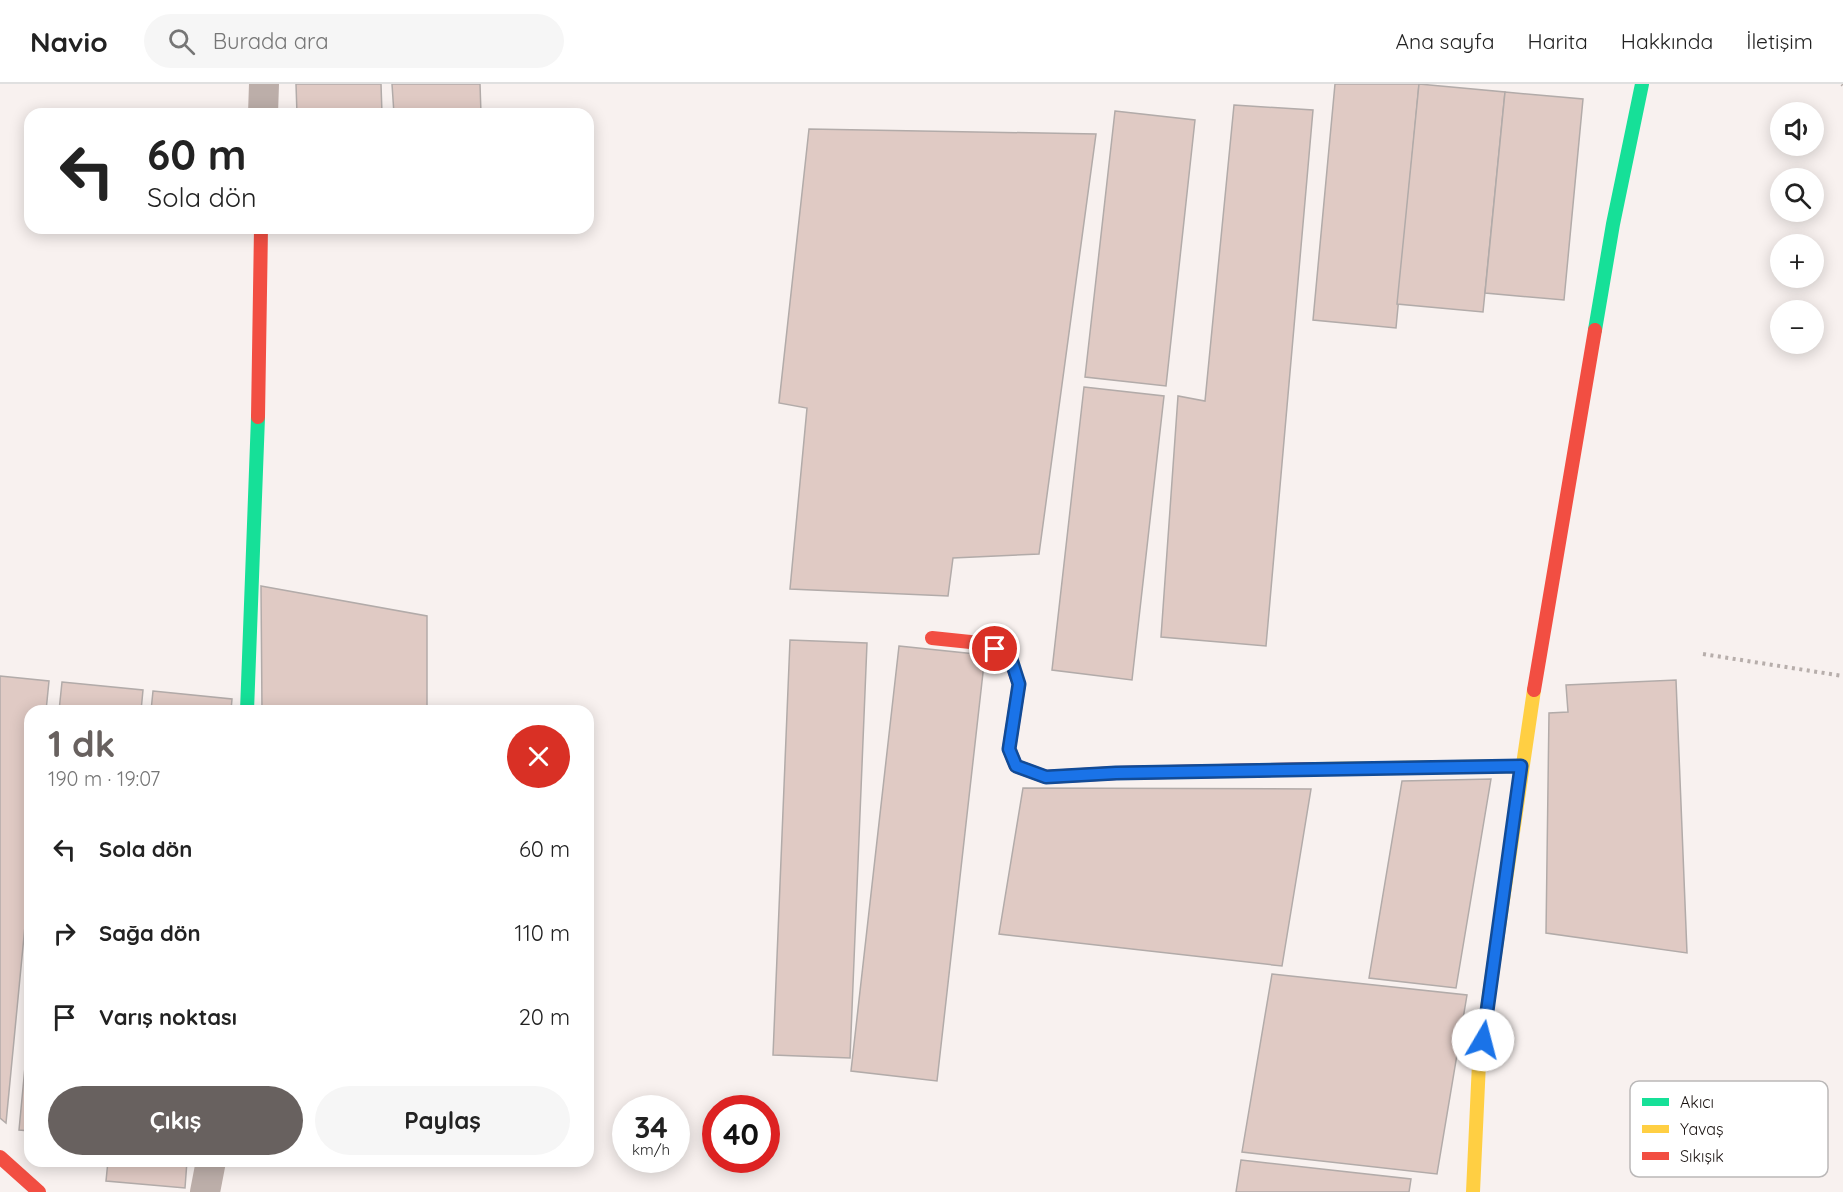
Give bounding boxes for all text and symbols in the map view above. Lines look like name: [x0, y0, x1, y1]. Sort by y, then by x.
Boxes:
search box: [144, 14, 564, 68]
text: Navio: [30, 24, 108, 59]
icon: search: [165, 25, 198, 58]
text: Burada ara: [213, 27, 329, 55]
text: Ana sayfa: [1395, 28, 1495, 54]
text: Harita: [1528, 28, 1588, 54]
text: Hakkında: [1621, 28, 1713, 54]
text: İletişim: [1746, 28, 1813, 54]
map controls: [1770, 102, 1824, 354]
button: sound: [1770, 102, 1824, 156]
text: 60 m: [147, 128, 247, 181]
icon: left: [48, 132, 126, 210]
button: search: [1770, 168, 1824, 222]
text: Sola dön: [147, 180, 257, 214]
button: +: [1770, 234, 1824, 288]
button: −: [1770, 300, 1824, 354]
pin: [969, 623, 1020, 674]
icon: arrive: [978, 632, 1011, 665]
text: 1 dk: [48, 721, 115, 766]
button: close: [507, 725, 570, 788]
text: 190 m · 19:07: [48, 766, 160, 791]
icon: left: [48, 833, 81, 866]
text: Sola dön: [99, 835, 192, 863]
text: 60 m: [519, 835, 570, 863]
icon: right: [48, 917, 81, 950]
text: Sağa dön: [99, 919, 201, 947]
text: 110 m: [515, 919, 570, 947]
icon: arrive: [48, 1001, 81, 1034]
text: Varış noktası: [99, 1003, 237, 1031]
text: 20 m: [519, 1003, 570, 1031]
position arrow: [1451, 1008, 1515, 1072]
legend: [1630, 1081, 1828, 1177]
button: Çıkış: [48, 1086, 303, 1155]
button: Paylaş: [315, 1086, 570, 1155]
text: Akıcı: [1680, 1092, 1714, 1112]
speed limit sign: 40: [702, 1095, 780, 1173]
text: 34: [634, 1108, 668, 1146]
text: Yavaş: [1680, 1119, 1724, 1139]
text: km/h: [632, 1140, 670, 1159]
text: Sıkışık: [1680, 1146, 1724, 1166]

